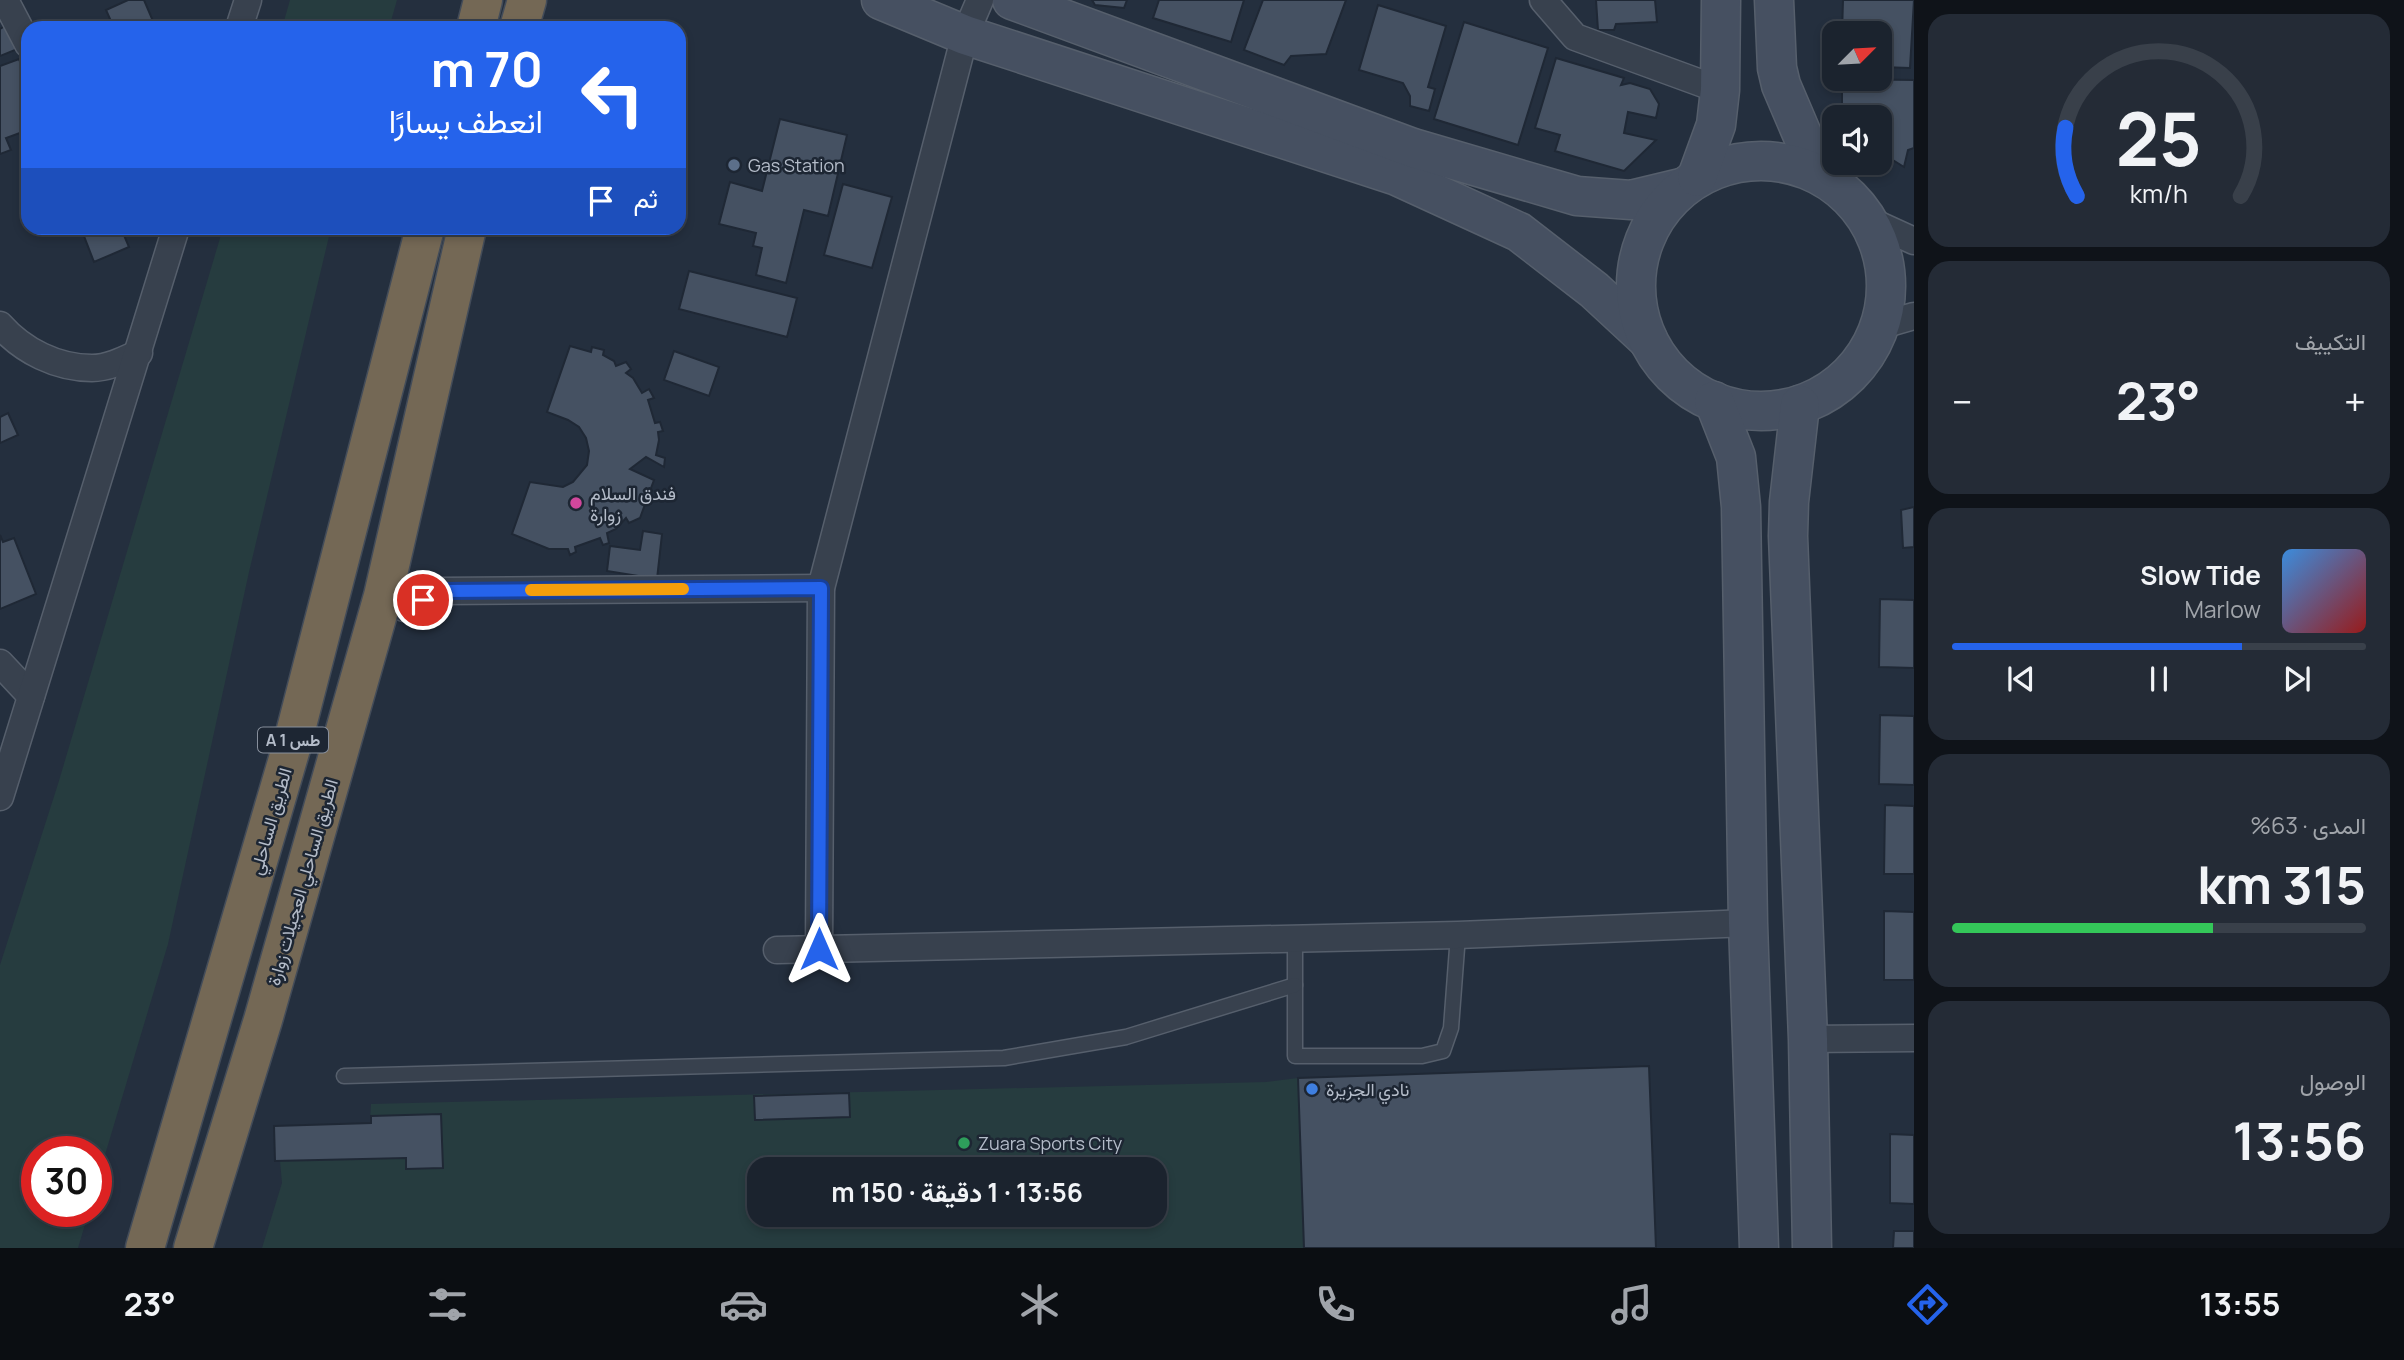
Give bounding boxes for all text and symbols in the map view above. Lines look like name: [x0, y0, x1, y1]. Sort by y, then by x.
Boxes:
north arrow: [1822, 21, 1892, 91]
map controls: [1822, 21, 1892, 175]
text: 70 m: [431, 35, 543, 102]
icon: left: [567, 49, 658, 140]
text: 25: [2116, 89, 2202, 189]
text: انعطف يسارًا: [389, 99, 543, 143]
button: sound: [1822, 105, 1892, 175]
place label: Gas Station: [748, 153, 845, 177]
marker: Gas Station: [726, 157, 742, 173]
text: km/h: [2130, 176, 2188, 211]
text: ثم: [634, 180, 658, 216]
icon: arrive: [582, 182, 620, 220]
text: التكييف: [2295, 325, 2366, 357]
text: 23°: [2116, 365, 2201, 436]
text: −: [1952, 375, 1973, 427]
text: +: [2344, 375, 2366, 427]
place label: فندق السلام زوارة: [590, 481, 676, 526]
marker: فندق السلام زوارة: [568, 495, 584, 511]
text: Slow Tide: [2140, 557, 2261, 593]
pin: [393, 570, 453, 630]
icon: arrive: [404, 581, 442, 619]
text: Marlow: [2184, 593, 2261, 625]
icon: previous: [2002, 660, 2040, 698]
icon: pause: [2140, 660, 2178, 698]
icon: next: [2278, 660, 2316, 698]
road number: A 1 طس: [258, 727, 328, 752]
street label: الطريق الساحلي: [243, 765, 301, 878]
street label: الطريق الساحلي العجيلات زوارة: [261, 776, 347, 989]
text: المدى · 63%: [2250, 809, 2366, 841]
text: 315 km: [2197, 849, 2366, 920]
position arrow: [782, 912, 856, 986]
text: الوصول: [2300, 1065, 2366, 1097]
place label: نادي الجزيرة: [1326, 1077, 1410, 1105]
marker: نادي الجزيرة: [1304, 1081, 1320, 1097]
text: 13:56: [2232, 1105, 2366, 1176]
place label: Zuara Sports City: [978, 1131, 1123, 1155]
marker: Zuara Sports City: [956, 1135, 972, 1151]
speed limit sign: 30: [21, 1136, 112, 1227]
text: 13:56 · 1 دقيقة · 150 m: [831, 1174, 1083, 1210]
icon: filters: [423, 1280, 472, 1329]
icon: car: [719, 1280, 768, 1329]
icon: climate: [1015, 1280, 1064, 1329]
icon: phone: [1311, 1280, 1360, 1329]
icon: music: [1607, 1280, 1656, 1329]
icon: directions: [1903, 1280, 1952, 1329]
text: 23°: [124, 1282, 176, 1326]
text: 13:55: [2199, 1282, 2280, 1326]

